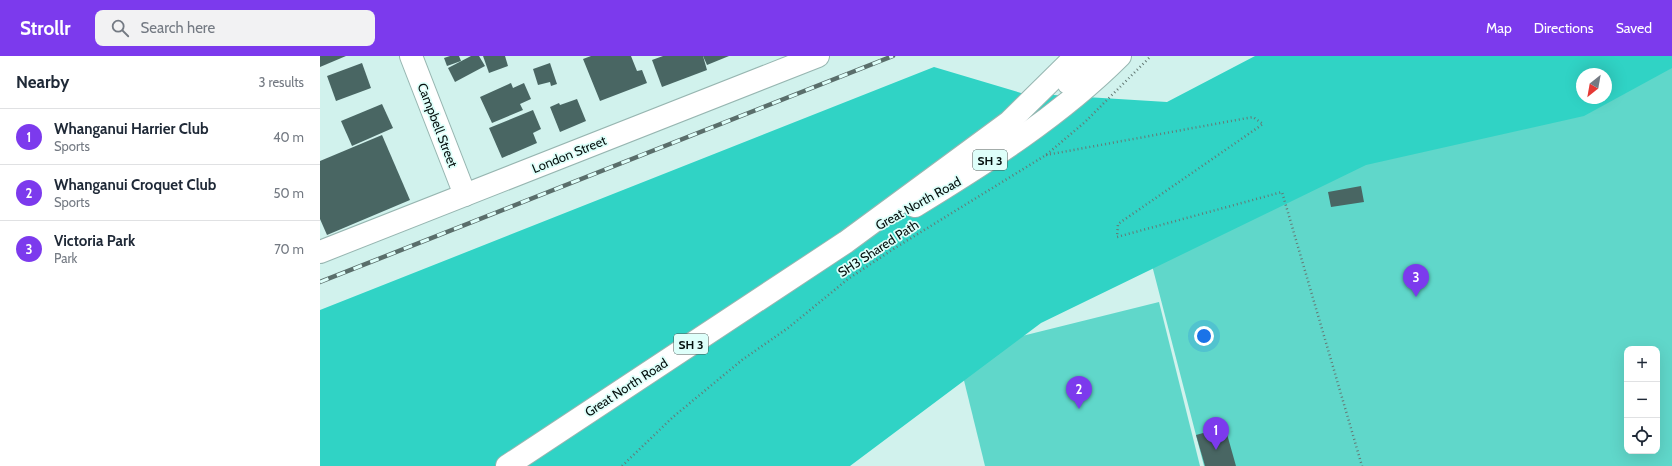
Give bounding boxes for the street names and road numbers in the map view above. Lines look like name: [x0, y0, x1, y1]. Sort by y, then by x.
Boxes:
street label: Campbell Street: [415, 80, 462, 170]
street label: London Street: [529, 132, 609, 176]
road number: SH 3: [973, 150, 1007, 170]
street label: Great North Road: [872, 173, 964, 233]
street label: SH3 Shared Path: [835, 216, 921, 280]
road number: SH 3: [674, 334, 708, 354]
street label: Great North Road: [582, 354, 670, 420]

